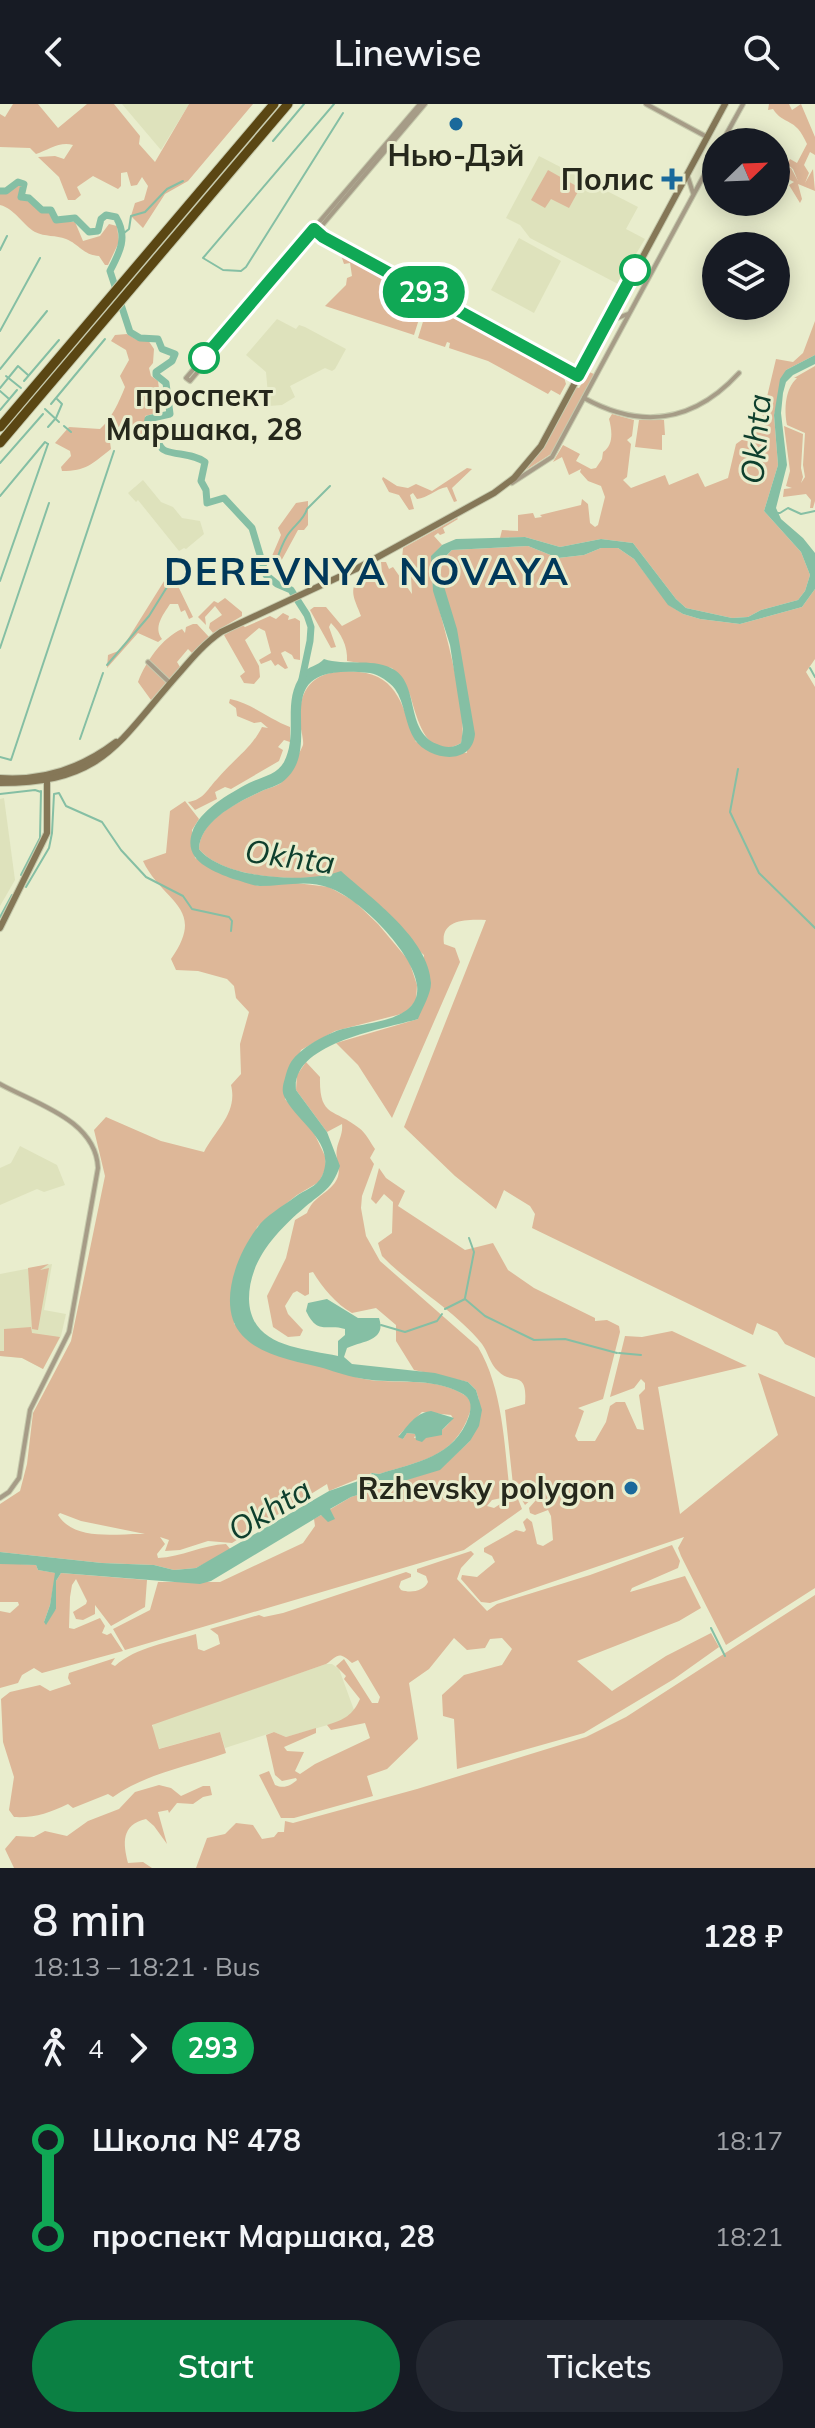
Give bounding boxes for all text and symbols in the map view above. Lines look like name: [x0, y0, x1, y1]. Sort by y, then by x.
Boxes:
icon: back: [32, 30, 76, 74]
text: Linewise: [334, 30, 481, 75]
icon: search: [739, 30, 783, 74]
marker: Нью-Дэй: [447, 115, 465, 133]
north arrow: [702, 128, 790, 216]
map controls: [702, 128, 790, 320]
place label: Нью-Дэй: [387, 136, 525, 174]
place label: Полис: [561, 160, 654, 198]
marker: Полис: [661, 168, 683, 190]
button: layers: [702, 232, 790, 320]
unlabelled marker: [620, 255, 650, 285]
line badge: 293: [378, 266, 470, 318]
text: 293: [399, 274, 449, 309]
marker: проспект Маршака, 28: [189, 343, 219, 373]
place label: проспект Маршака, 28: [106, 376, 302, 448]
water label: Okhta: [731, 392, 779, 486]
district label: DEREVNYA NOVAYA: [164, 547, 570, 595]
water label: Okhta: [242, 830, 338, 882]
water label: Okhta: [220, 1469, 318, 1549]
place label: Rzhevsky polygon: [358, 1469, 615, 1507]
marker: Rzhevsky polygon: [622, 1479, 640, 1497]
text: 8 min: [32, 1892, 146, 1947]
text: 128 ₽: [703, 1917, 783, 1955]
text: 18:13 – 18:21 · Bus: [32, 1950, 261, 1983]
icon: walk: [32, 2026, 76, 2070]
icon: forward: [116, 2026, 160, 2070]
text: 293: [188, 2030, 238, 2065]
text: 4: [88, 2032, 104, 2065]
text: Школа № 478: [92, 2121, 301, 2159]
text: 18:17: [715, 2124, 783, 2157]
text: проспект Маршака, 28: [92, 2217, 435, 2255]
text: 18:21: [715, 2220, 783, 2253]
button: Start: [32, 2320, 400, 2412]
button: Tickets: [416, 2320, 783, 2412]

